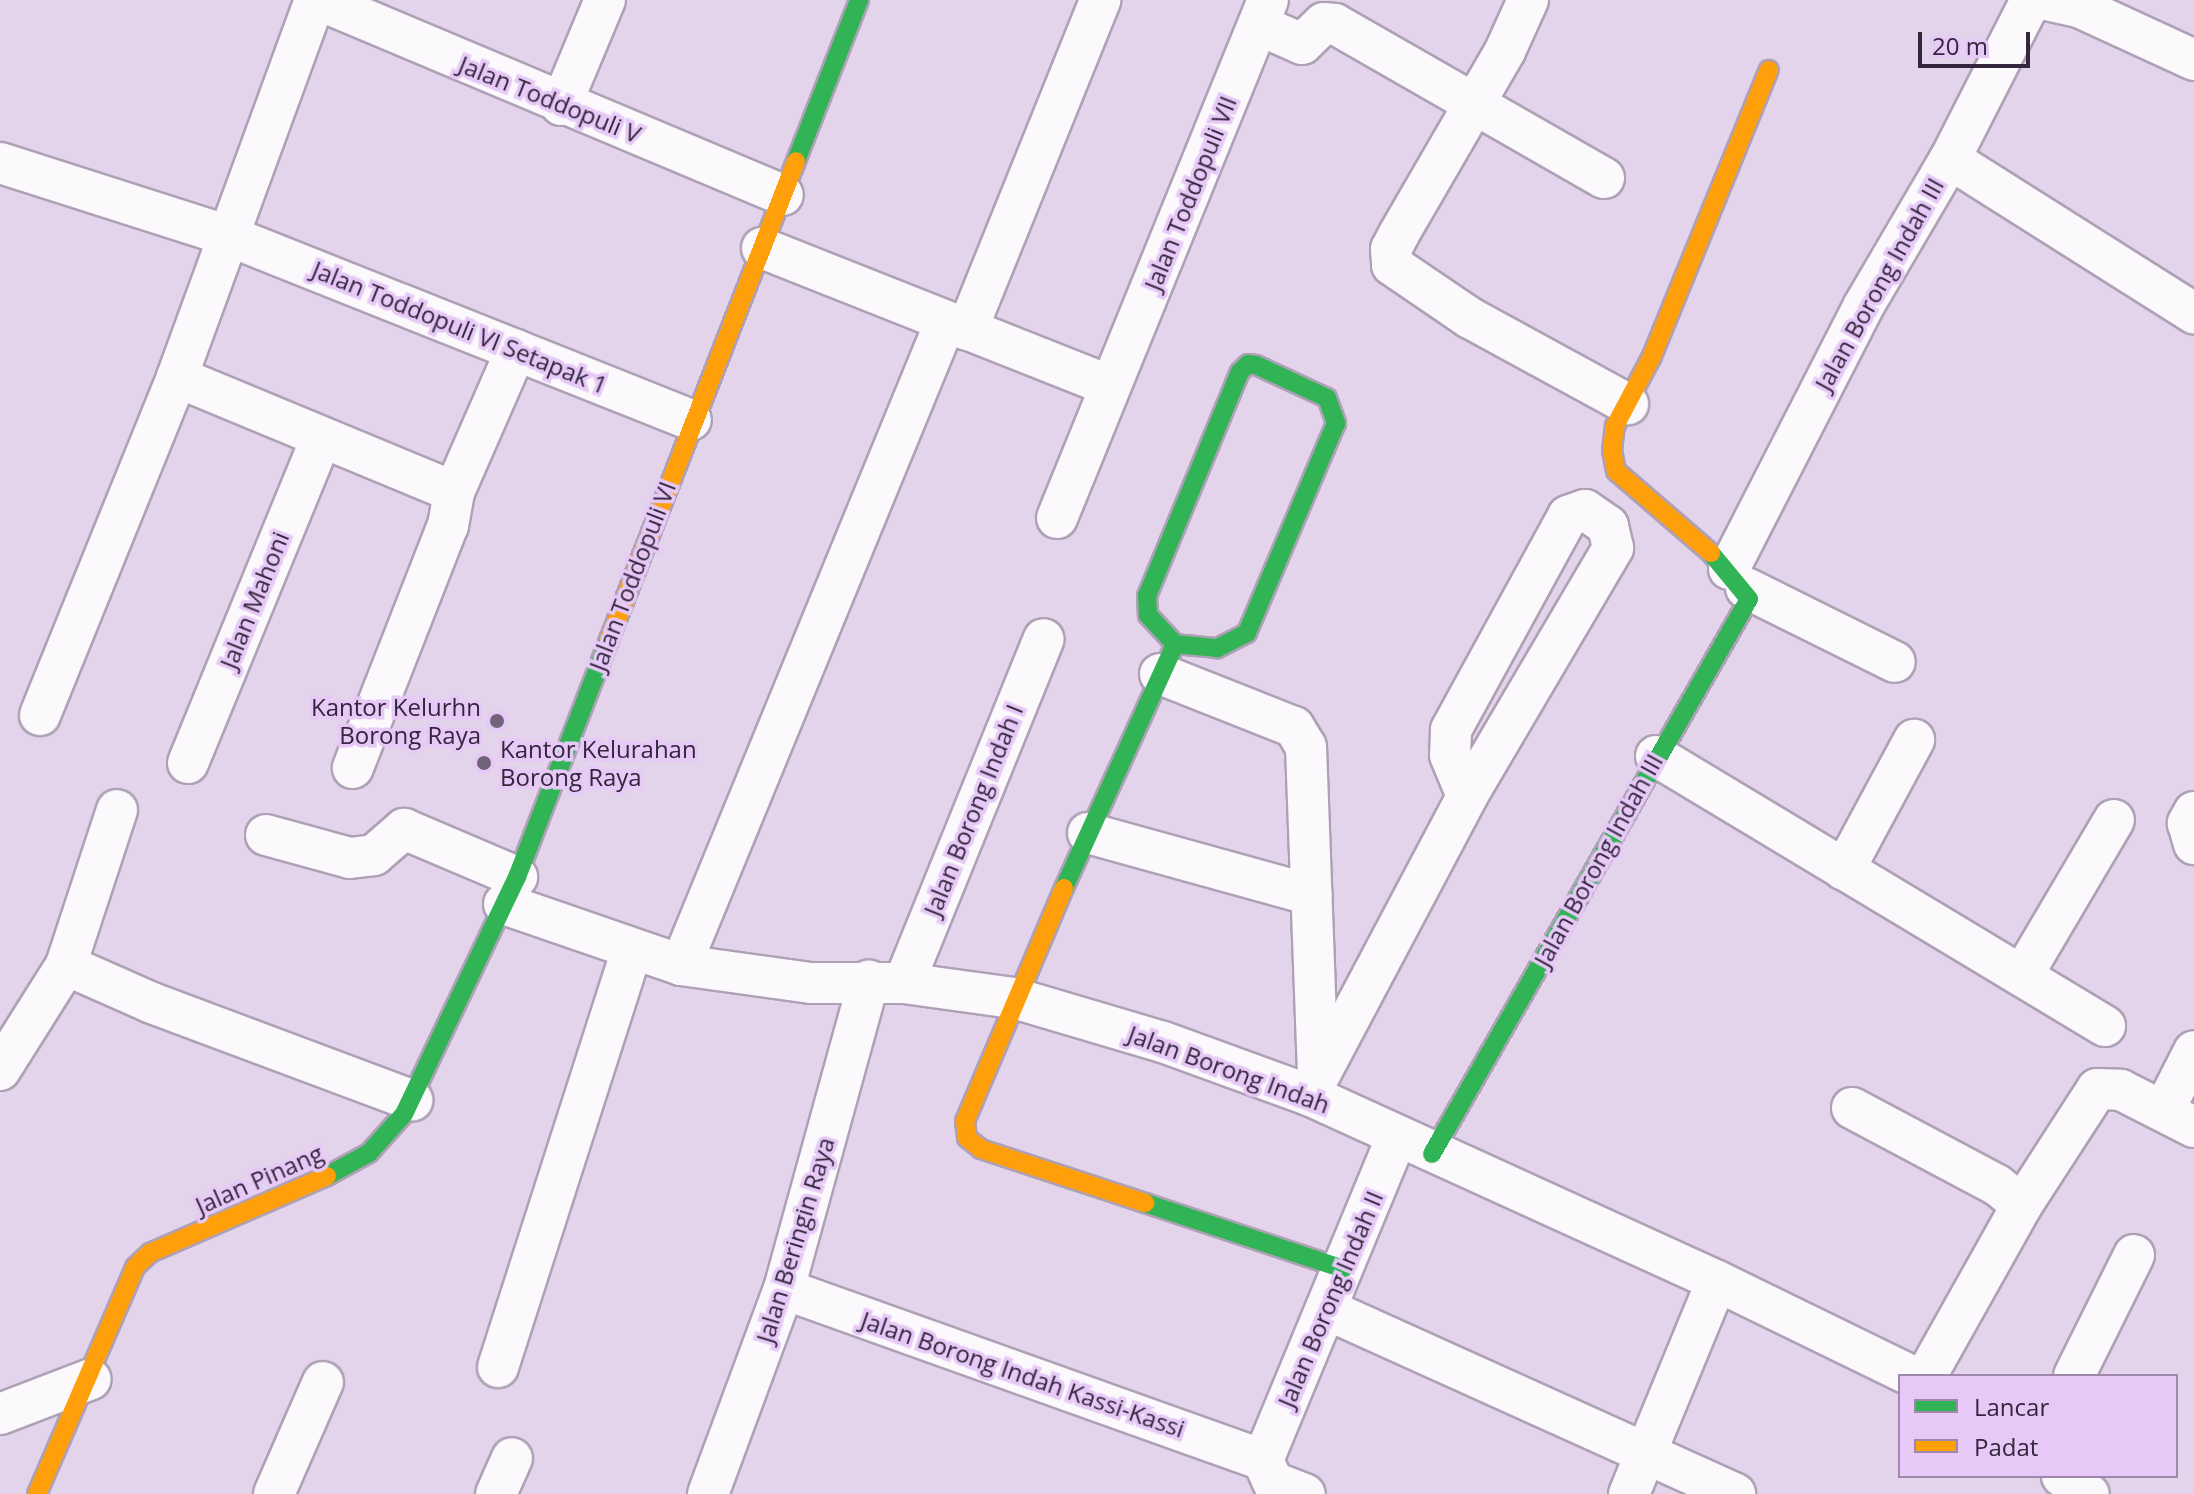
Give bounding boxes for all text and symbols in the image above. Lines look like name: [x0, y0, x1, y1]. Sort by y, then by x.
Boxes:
scale bar: [1922, 16, 2034, 66]
text: 20 m: [1932, 29, 1988, 62]
street label: Jalan Toddopuli V: [455, 49, 645, 149]
street label: Jalan Toddopuli VII: [1138, 92, 1242, 294]
street label: Jalan Borong Indah III: [1809, 173, 1949, 395]
street label: Jalan Toddopuli VI Setapak 1: [308, 255, 612, 399]
street label: Jalan Toddopuli VI: [583, 477, 681, 675]
street label: Jalan Mahoni: [213, 527, 295, 673]
place label: Kantor Kelurhn Borong Raya: [311, 693, 481, 749]
street label: Jalan Borong Indah I: [917, 700, 1029, 920]
marker: Kantor Kelurhn Borong Raya: [488, 712, 506, 730]
place label: Kantor Kelurahan Borong Raya: [500, 735, 697, 791]
street label: Jalan Borong Indah III: [1528, 749, 1668, 971]
marker: Kantor Kelurahan Borong Raya: [475, 754, 493, 772]
street label: Jalan Borong Indah: [1124, 1019, 1334, 1119]
street label: Jalan Beringin Raya: [750, 1134, 840, 1346]
street label: Jalan Pinang: [191, 1138, 327, 1220]
street label: Jalan Borong Indah II: [1271, 1187, 1389, 1411]
street label: Jalan Borong Indah Kassi-Kassi: [857, 1305, 1189, 1443]
legend: [1898, 1374, 2178, 1478]
text: Lancar: [1974, 1390, 2049, 1423]
text: Padat: [1974, 1430, 2038, 1463]

